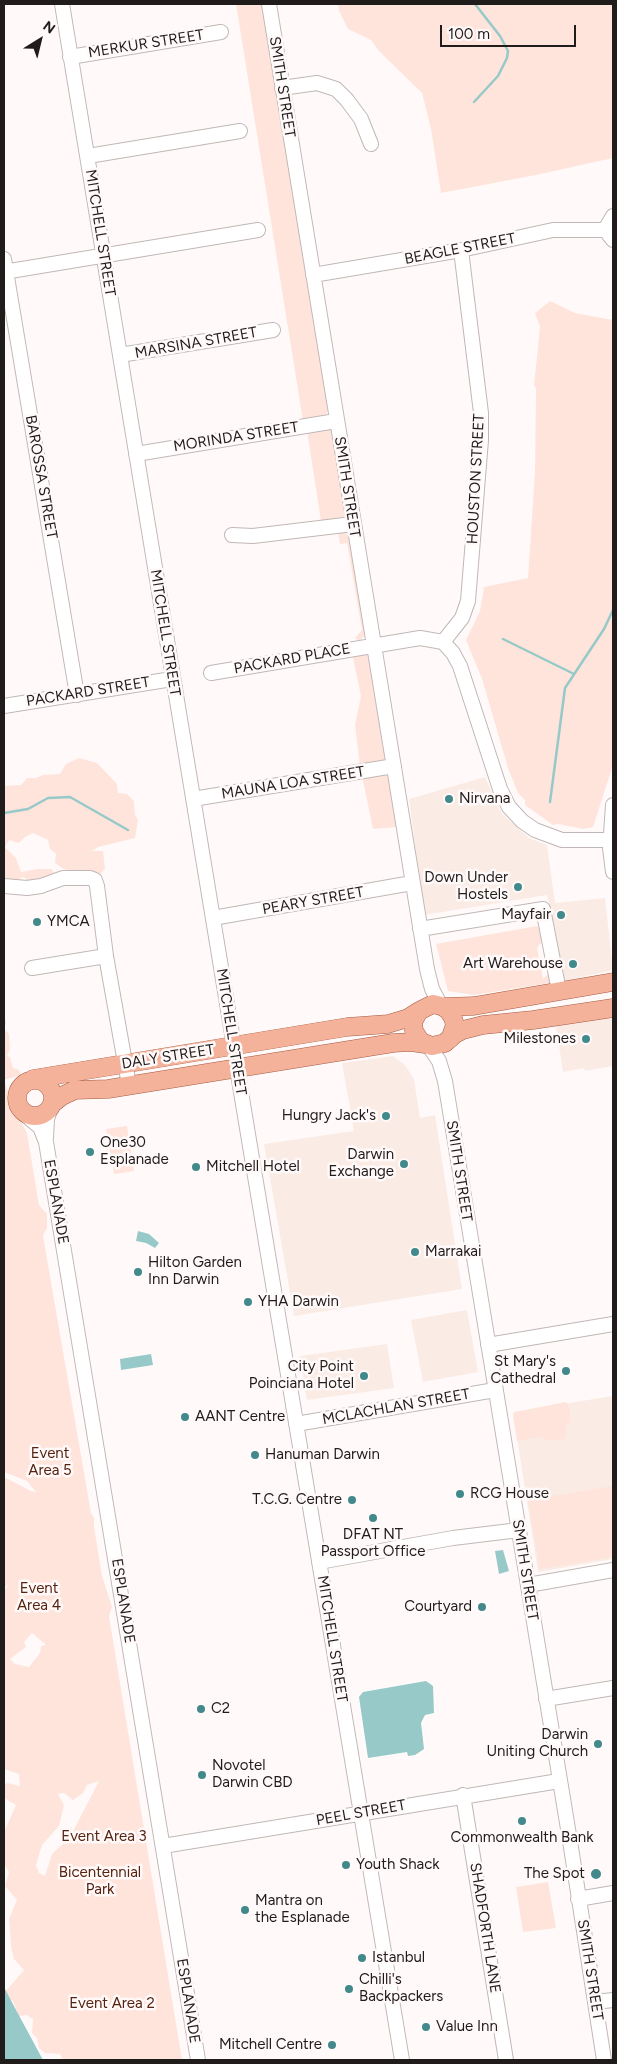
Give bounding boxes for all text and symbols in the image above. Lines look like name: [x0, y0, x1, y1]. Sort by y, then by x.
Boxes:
north arrow: [15, 15, 65, 65]
scale bar: [442, 15, 578, 47]
text: N: [40, 17, 58, 38]
text: 100 m: [448, 25, 490, 43]
street label: MERKUR STREET: [87, 26, 205, 62]
street label: SMITH STREET: [265, 35, 299, 139]
street label: MITCHELL STREET: [81, 168, 119, 298]
street label: BEAGLE STREET: [403, 229, 517, 269]
street label: MARSINA STREET: [133, 323, 259, 363]
street label: HOUSTON STREET: [464, 413, 488, 545]
street label: BAROSSA STREET: [21, 414, 61, 540]
street label: MORINDA STREET: [172, 418, 300, 456]
street label: SMITH STREET: [330, 435, 364, 539]
street label: MITCHELL STREET: [146, 568, 184, 698]
street label: PACKARD PLACE: [232, 640, 352, 678]
street label: PACKARD STREET: [25, 673, 151, 711]
street label: MAUNA LOA STREET: [220, 763, 366, 803]
place label: Nirvana: [459, 790, 510, 808]
marker: Nirvana: [443, 793, 455, 805]
place label: Down Under Hostels: [424, 869, 508, 904]
marker: Down Under Hostels: [512, 881, 524, 893]
street label: PEARY STREET: [261, 883, 365, 919]
place label: Mayfair: [501, 906, 551, 924]
marker: Mayfair: [555, 909, 567, 921]
place label: YMCA: [47, 913, 90, 931]
marker: YMCA: [31, 916, 43, 928]
place label: Art Warehouse: [463, 955, 563, 973]
marker: Art Warehouse: [567, 958, 579, 970]
street label: MITCHELL STREET: [212, 967, 250, 1097]
place label: Milestones: [503, 1030, 576, 1048]
marker: Milestones: [580, 1033, 592, 1045]
street label: DALY STREET: [120, 1041, 216, 1073]
place label: Hungry Jack's: [282, 1107, 376, 1125]
marker: Hungry Jack's: [380, 1110, 392, 1122]
street label: SMITH STREET: [442, 1119, 476, 1223]
place label: One30 Esplanade: [100, 1134, 169, 1169]
marker: One30 Esplanade: [84, 1146, 96, 1158]
place label: Darwin Exchange: [329, 1146, 394, 1181]
street label: ESPLANADE: [40, 1158, 72, 1246]
place label: Mitchell Hotel: [206, 1158, 300, 1176]
marker: Darwin Exchange: [398, 1158, 410, 1170]
marker: Mitchell Hotel: [190, 1161, 202, 1173]
place label: Marrakai: [425, 1243, 481, 1261]
marker: Marrakai: [409, 1246, 421, 1258]
place label: Hilton Garden Inn Darwin: [148, 1254, 242, 1289]
marker: Hilton Garden Inn Darwin: [132, 1266, 144, 1278]
place label: YHA Darwin: [258, 1293, 339, 1311]
marker: YHA Darwin: [242, 1296, 254, 1308]
place label: St Mary's Cathedral: [490, 1353, 556, 1388]
place label: City Point Poinciana Hotel: [249, 1358, 354, 1393]
marker: St Mary's Cathedral: [560, 1365, 572, 1377]
marker: City Point Poinciana Hotel: [358, 1370, 370, 1382]
street label: MCLACHLAN STREET: [321, 1385, 471, 1429]
place label: AANT Centre: [195, 1408, 285, 1426]
marker: AANT Centre: [179, 1411, 191, 1423]
park label: Event Area 5: [28, 1445, 72, 1480]
place label: Hanuman Darwin: [265, 1446, 380, 1464]
marker: Hanuman Darwin: [249, 1449, 261, 1461]
place label: RCG House: [470, 1485, 549, 1503]
marker: RCG House: [454, 1488, 466, 1500]
place label: T.C.G. Centre: [252, 1491, 342, 1509]
marker: T.C.G. Centre: [346, 1494, 358, 1506]
marker: DFAT NT Passport Office: [367, 1512, 379, 1524]
street label: SMITH STREET: [508, 1518, 542, 1622]
place label: DFAT NT Passport Office: [321, 1526, 425, 1561]
street label: ESPLANADE: [107, 1557, 139, 1645]
street label: MITCHELL STREET: [313, 1574, 351, 1704]
park label: Event Area 4: [17, 1580, 61, 1615]
place label: Courtyard: [404, 1598, 472, 1616]
marker: Courtyard: [476, 1601, 488, 1613]
place label: C2: [211, 1700, 230, 1718]
marker: C2: [195, 1703, 207, 1715]
place label: Darwin Uniting Church: [486, 1726, 588, 1761]
marker: Darwin Uniting Church: [592, 1738, 604, 1750]
place label: Novotel Darwin CBD: [212, 1757, 293, 1792]
marker: Novotel Darwin CBD: [196, 1769, 208, 1781]
street label: PEEL STREET: [315, 1796, 407, 1830]
marker: Commonwealth Bank: [516, 1815, 528, 1827]
park label: Event Area 3: [61, 1828, 147, 1846]
place label: Commonwealth Bank: [451, 1829, 593, 1847]
place label: Youth Shack: [356, 1856, 440, 1874]
marker: Youth Shack: [340, 1859, 352, 1871]
street label: SHADFORTH LANE: [466, 1862, 504, 1994]
park label: Bicentennial Park: [59, 1864, 141, 1899]
place label: The Spot: [524, 1865, 585, 1883]
marker: The Spot: [589, 1867, 603, 1881]
place label: Mantra on the Esplanade: [255, 1892, 350, 1927]
marker: Mantra on the Esplanade: [239, 1904, 251, 1916]
street label: SMITH STREET: [573, 1918, 607, 2022]
place label: Istanbul: [372, 1949, 425, 1967]
marker: Istanbul: [356, 1952, 368, 1964]
street label: ESPLANADE: [172, 1957, 204, 2045]
place label: Chilli's Backpackers: [359, 1971, 443, 2006]
marker: Chilli's Backpackers: [343, 1983, 355, 1995]
park label: Event Area 2: [69, 1995, 155, 2013]
place label: Value Inn: [436, 2018, 498, 2036]
marker: Value Inn: [420, 2021, 432, 2033]
place label: Mitchell Centre: [219, 2036, 322, 2054]
marker: Mitchell Centre: [326, 2039, 338, 2051]

